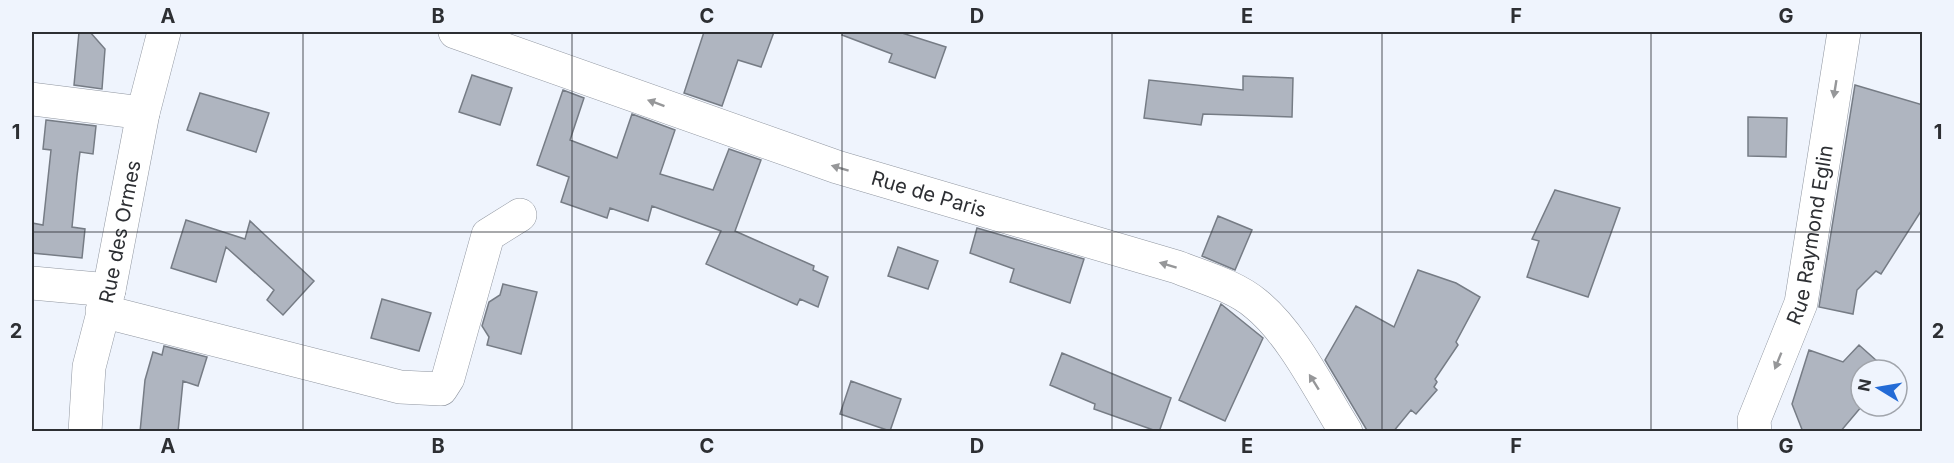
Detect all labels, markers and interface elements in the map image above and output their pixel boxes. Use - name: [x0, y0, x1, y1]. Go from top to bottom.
- text: A: [161, 4, 176, 28]
- text: B: [431, 4, 445, 28]
- text: C: [700, 4, 714, 28]
- text: D: [970, 4, 984, 28]
- text: E: [1241, 4, 1253, 28]
- text: F: [1510, 4, 1522, 28]
- text: G: [1778, 4, 1794, 28]
- one-way arrow: [1830, 80, 1839, 99]
- one-way arrow: [647, 98, 665, 108]
- text: 1: [12, 120, 20, 144]
- text: 1: [1934, 120, 1942, 144]
- street label: Rue Raymond Eglin: [1782, 143, 1838, 328]
- street label: Rue des Ormes: [94, 158, 146, 306]
- one-way arrow: [831, 162, 849, 172]
- street label: Rue de Paris: [869, 166, 989, 222]
- one-way arrow: [1159, 260, 1177, 269]
- text: 2: [10, 319, 22, 343]
- text: 2: [1932, 319, 1944, 343]
- one-way arrow: [1773, 352, 1782, 370]
- north arrow: [1849, 358, 1909, 418]
- one-way arrow: [1309, 374, 1320, 390]
- text: N: [1853, 377, 1875, 393]
- text: A: [161, 434, 176, 458]
- text: B: [431, 434, 445, 458]
- text: C: [700, 434, 714, 458]
- text: D: [970, 434, 984, 458]
- text: E: [1241, 434, 1253, 458]
- text: F: [1510, 434, 1522, 458]
- text: G: [1778, 434, 1794, 458]

